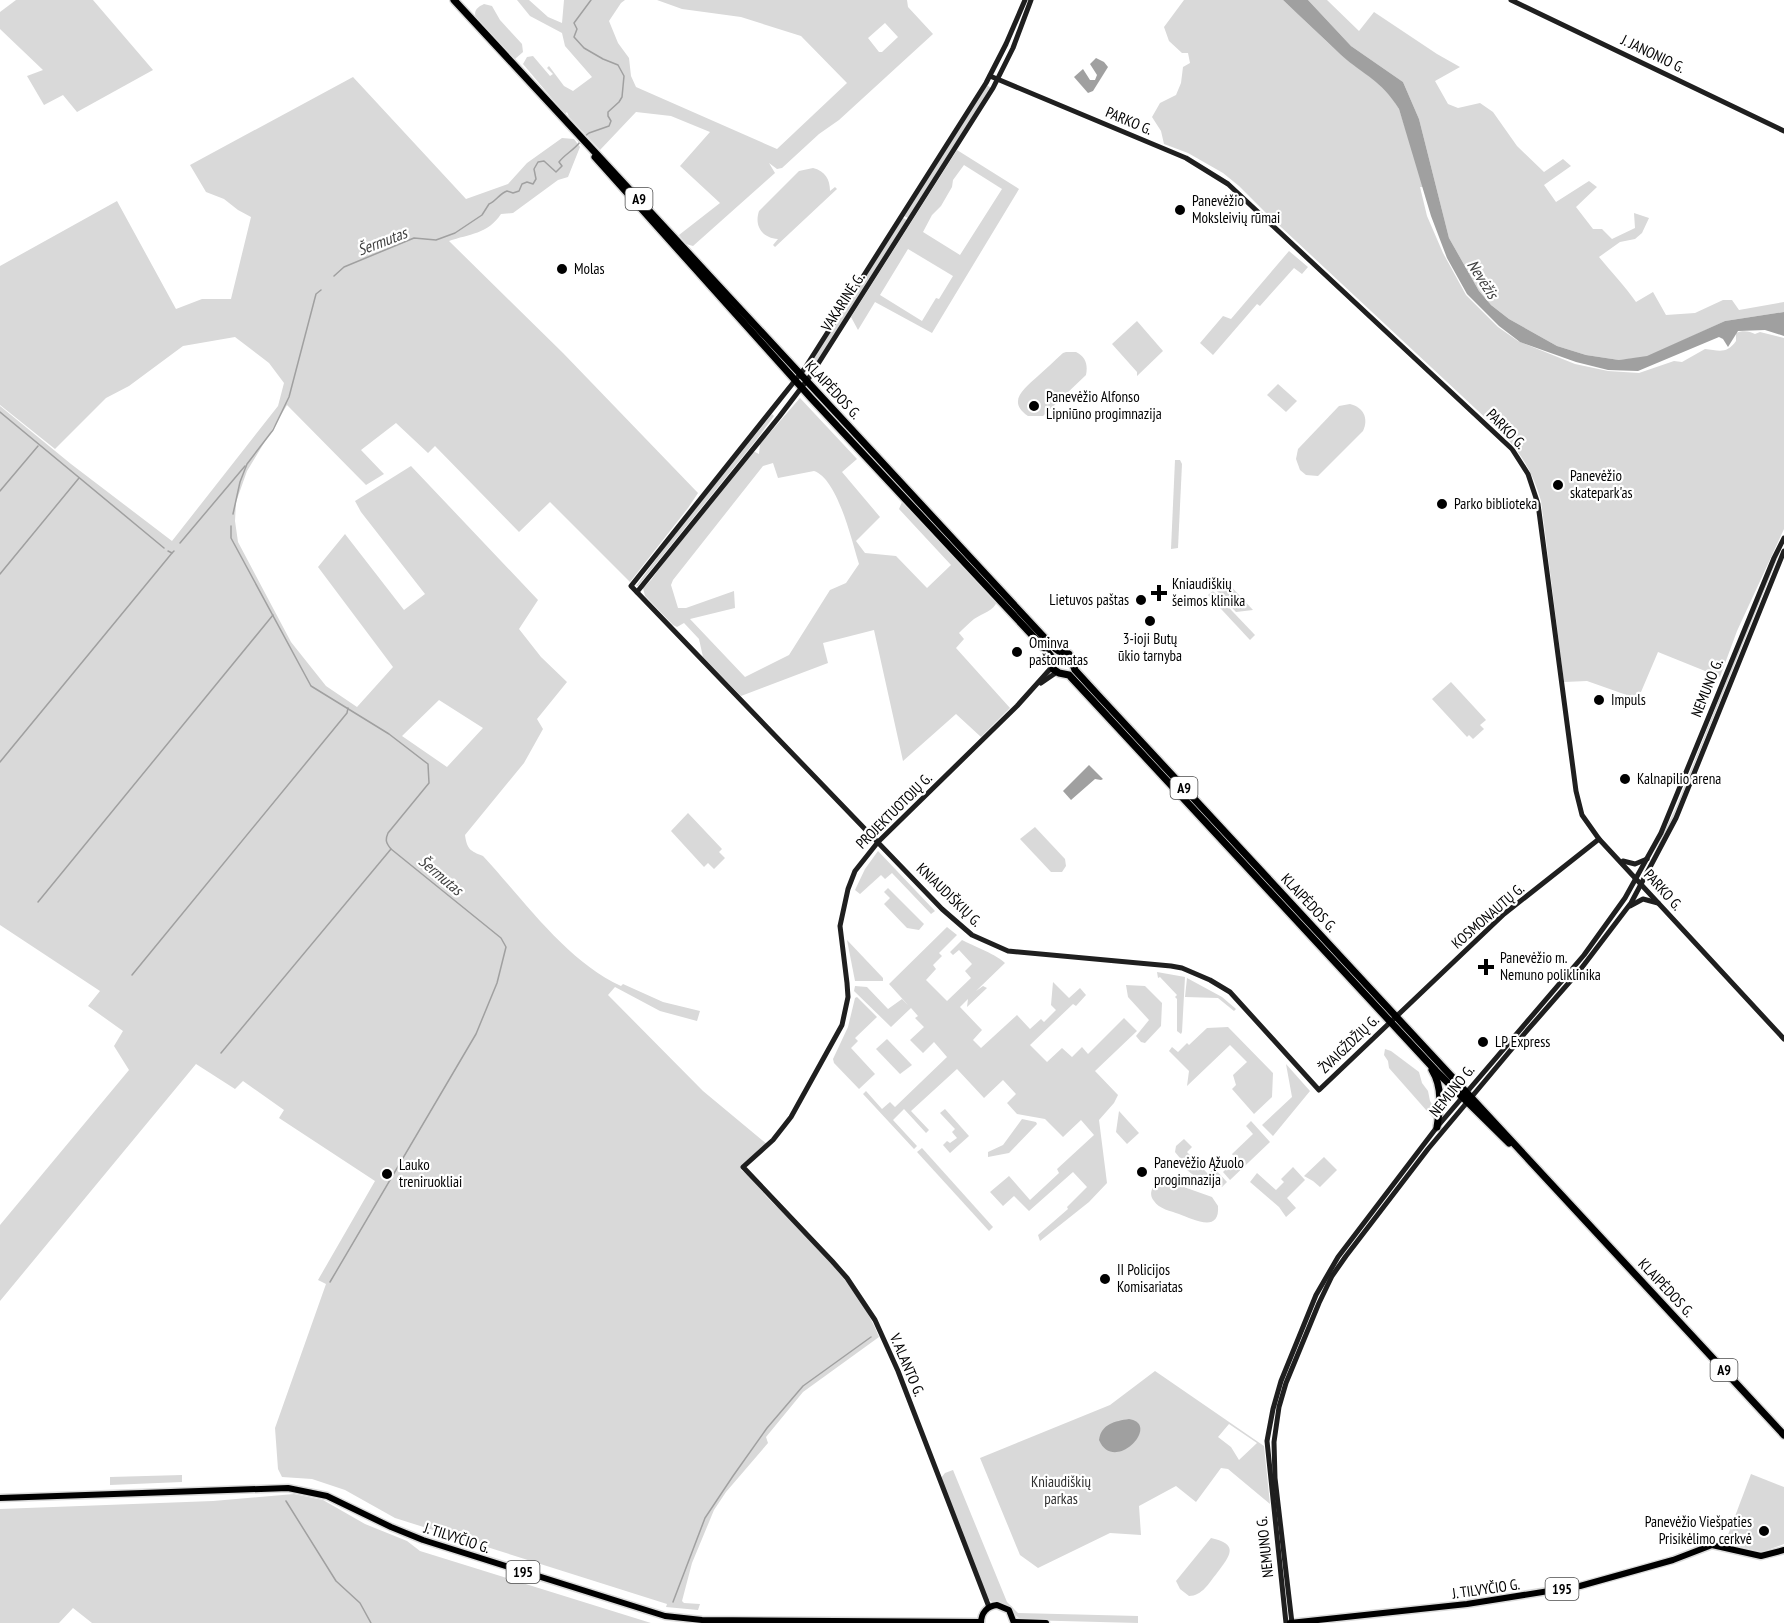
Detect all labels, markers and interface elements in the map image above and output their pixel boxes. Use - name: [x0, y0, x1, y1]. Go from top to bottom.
- street label: J. JANONIO G.: [1617, 30, 1688, 77]
- street label: PARKO G.: [1103, 102, 1156, 139]
- road number: A9: [626, 188, 652, 210]
- place label: Panevėžio Moksleivių rūmai: [1192, 191, 1280, 227]
- marker: Panevėžio Moksleivių rūmai: [1173, 203, 1187, 217]
- water label: Šermutas: [354, 222, 411, 260]
- water label: Nevėžis: [1463, 256, 1504, 304]
- place label: Molas: [574, 259, 605, 278]
- marker: Molas: [555, 262, 569, 276]
- street label: VAKARINĖ G.: [816, 269, 869, 335]
- street label: KLAIPĖDOS G.: [801, 356, 866, 423]
- place label: Panevėžio Alfonso Lipniūno progimnazija: [1046, 387, 1162, 423]
- marker: Panevėžio Alfonso Lipniūno progimnazija: [1027, 399, 1041, 413]
- street label: PARKO G.: [1483, 404, 1530, 453]
- place label: Panevėžio skatepark'as: [1570, 466, 1633, 502]
- marker: Panevėžio skatepark'as: [1551, 478, 1565, 492]
- place label: Parko biblioteka: [1454, 494, 1537, 513]
- marker: Parko biblioteka: [1435, 497, 1449, 511]
- place label: Kniaudiškių šeimos klinika: [1172, 574, 1245, 610]
- marker: Kniaudiškių šeimos klinika: [1150, 584, 1168, 602]
- place label: Lietuvos paštas: [1049, 590, 1129, 609]
- marker: Lietuvos paštas: [1134, 593, 1148, 607]
- marker: 3-ioji Butų ūkio tarnyba: [1143, 614, 1157, 628]
- place label: 3-ioji Butų ūkio tarnyba: [1118, 629, 1182, 665]
- place label: Ominva paštomatas: [1029, 633, 1088, 669]
- marker: Ominva paštomatas: [1010, 645, 1024, 659]
- street label: NEMUNO G.: [1686, 655, 1727, 720]
- place label: Impuls: [1611, 690, 1646, 709]
- marker: Impuls: [1592, 693, 1606, 707]
- street label: PROJEKTUOTOJŲ G.: [852, 768, 936, 853]
- place label: Kalnapilio arena: [1637, 769, 1721, 788]
- marker: Kalnapilio arena: [1618, 772, 1632, 786]
- road number: A9: [1170, 777, 1198, 799]
- water label: Šermutas: [415, 851, 468, 900]
- street label: KNIAUDIŠKIŲ G.: [913, 859, 986, 931]
- street label: PARKO G.: [1640, 865, 1687, 914]
- street label: KLAIPĖDOS G.: [1277, 869, 1342, 936]
- street label: KOSMONAUTŲ G.: [1447, 879, 1528, 952]
- place label: Panevėžio m. Nemuno poliklinika: [1500, 948, 1601, 984]
- marker: Panevėžio m. Nemuno poliklinika: [1477, 958, 1495, 976]
- street label: ŽVAIGŽDŽIŲ G.: [1315, 1010, 1383, 1077]
- place label: LP Express: [1495, 1032, 1550, 1051]
- marker: LP Express: [1476, 1035, 1490, 1049]
- street label: NEMUNO G.: [1425, 1061, 1479, 1121]
- place label: Panevėžio Ąžuolo progimnazija: [1154, 1153, 1244, 1189]
- place label: Lauko treniruokliai: [399, 1155, 462, 1191]
- marker: Panevėžio Ąžuolo progimnazija: [1135, 1165, 1149, 1179]
- marker: Lauko treniruokliai: [380, 1167, 394, 1181]
- street label: KLAIPĖDOS G.: [1634, 1254, 1699, 1321]
- place label: II Policijos Komisariatas: [1117, 1260, 1183, 1296]
- marker: II Policijos Komisariatas: [1098, 1272, 1112, 1286]
- street label: V. ALANTO G.: [885, 1330, 929, 1399]
- road number: A9: [1710, 1359, 1738, 1381]
- park label: Kniaudiškių parkas: [1031, 1472, 1091, 1508]
- place label: Panevėžio Viešpaties Prisikėlimo cerkvė: [1645, 1512, 1752, 1548]
- street label: NEMUNO G.: [1252, 1515, 1277, 1579]
- street label: J. TILVYČIO G.: [421, 1518, 493, 1557]
- marker: Panevėžio Viešpaties Prisikėlimo cerkvė: [1757, 1524, 1771, 1538]
- road number: 195: [506, 1561, 540, 1583]
- street label: J. TILVYČIO G.: [1450, 1574, 1521, 1603]
- road number: 195: [1546, 1578, 1578, 1600]

